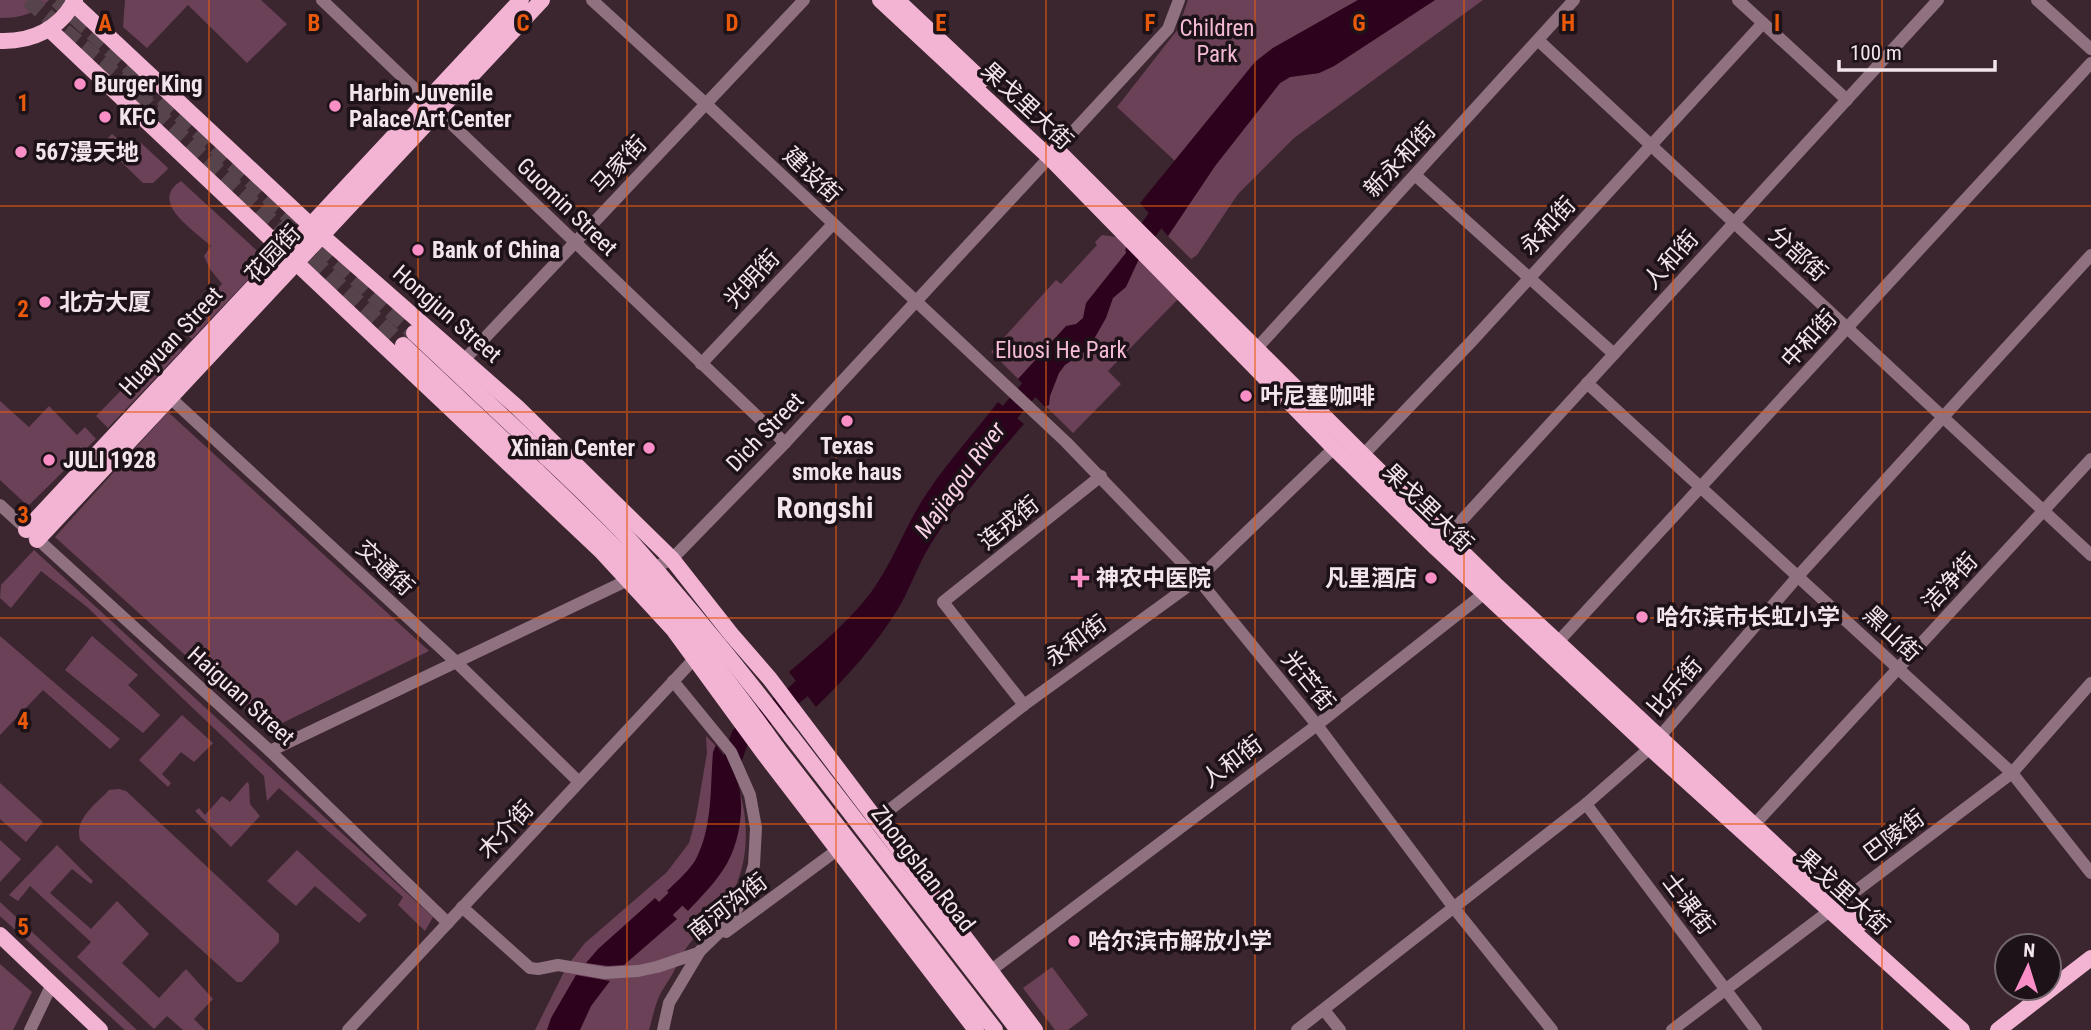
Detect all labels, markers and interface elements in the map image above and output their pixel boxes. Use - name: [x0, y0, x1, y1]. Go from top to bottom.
- text: A: [98, 10, 112, 37]
- text: B: [308, 10, 320, 37]
- text: C: [516, 10, 530, 37]
- text: D: [726, 10, 739, 37]
- text: E: [935, 10, 947, 37]
- text: F: [1145, 10, 1156, 37]
- text: G: [1352, 10, 1366, 37]
- text: H: [1561, 10, 1575, 37]
- text: I: [1774, 10, 1780, 37]
- park label: Children Park: [1180, 15, 1254, 68]
- scale bar: [1839, 28, 1995, 72]
- text: 100 m: [1850, 41, 1902, 65]
- street label: 果戈里大街: [976, 57, 1078, 155]
- place label: Burger King: [94, 71, 203, 98]
- marker: Burger King: [72, 76, 88, 92]
- place label: Harbin Juvenile Palace Art Center: [349, 80, 512, 133]
- text: 1: [17, 90, 29, 117]
- marker: Harbin Juvenile Palace Art Center: [327, 98, 343, 114]
- place label: KFC: [119, 104, 156, 131]
- marker: KFC: [97, 109, 113, 125]
- street label: 新永和街: [1359, 117, 1441, 203]
- street label: 马家街: [586, 131, 652, 199]
- place label: 567漫天地: [35, 139, 139, 166]
- street label: 建设街: [778, 142, 846, 208]
- marker: 567漫天地: [13, 144, 29, 160]
- street label: Guomin Street: [511, 152, 623, 262]
- street label: 永和街: [1515, 192, 1581, 260]
- street label: 花园街: [240, 220, 306, 288]
- street label: 分部街: [1763, 221, 1833, 287]
- street label: 人和街: [1638, 225, 1704, 295]
- place label: Bank of China: [432, 237, 560, 264]
- marker: Bank of China: [410, 242, 426, 258]
- street label: 光明街: [719, 245, 785, 313]
- street label: Hongjun Street: [387, 260, 507, 368]
- street label: Huayuan Street: [114, 281, 228, 401]
- place label: 北方大厦: [59, 289, 151, 316]
- marker: 北方大厦: [37, 294, 53, 310]
- text: 2: [17, 296, 29, 323]
- street label: 中和街: [1776, 305, 1842, 373]
- park label: Eluosi He Park: [995, 337, 1128, 364]
- place label: 叶尼塞咖啡: [1260, 383, 1375, 410]
- street label: Dich Street: [721, 387, 809, 477]
- marker: 叶尼塞咖啡: [1238, 388, 1254, 404]
- marker: Texas smoke haus: [839, 413, 855, 429]
- water label: Majiagou River: [909, 416, 1012, 543]
- place label: Texas smoke haus: [792, 433, 902, 486]
- place label: Xinian Center: [511, 435, 635, 462]
- marker: Xinian Center: [641, 440, 657, 456]
- place label: JULI 1928: [63, 447, 156, 474]
- marker: JULI 1928: [41, 452, 57, 468]
- street label: 果戈里大街: [1377, 458, 1479, 558]
- district label: Rongshi: [776, 490, 874, 525]
- street label: 连戎街: [974, 491, 1044, 555]
- text: 3: [17, 502, 29, 529]
- street label: 交通街: [351, 535, 419, 601]
- street label: 洁净街: [1917, 548, 1983, 616]
- place label: 神农中医院: [1096, 565, 1211, 592]
- place label: 凡里酒店: [1325, 565, 1417, 592]
- marker: 神农中医院: [1070, 568, 1090, 588]
- marker: 凡里酒店: [1423, 570, 1439, 586]
- street label: 黑山街: [1858, 601, 1926, 667]
- place label: 哈尔滨市长虹小学: [1656, 604, 1840, 631]
- marker: 哈尔滨市长虹小学: [1634, 609, 1650, 625]
- street label: 永和街: [1040, 610, 1112, 672]
- street label: Haiguan Street: [182, 641, 300, 751]
- street label: 光芒街: [1276, 646, 1340, 716]
- street label: 比乐街: [1642, 652, 1708, 722]
- text: 4: [17, 708, 29, 735]
- street label: 人和街: [1196, 730, 1268, 794]
- street label: 木介街: [473, 796, 539, 864]
- street label: Zhongshan Road: [865, 801, 981, 937]
- street label: 巴陵街: [1858, 804, 1930, 868]
- street label: 果戈里大街: [1791, 843, 1895, 941]
- street label: 南河沟街: [683, 868, 773, 946]
- street label: 士课街: [1656, 868, 1720, 940]
- text: 5: [17, 914, 29, 941]
- place label: 哈尔滨市解放小学: [1088, 928, 1272, 955]
- north arrow: [1993, 932, 2063, 1002]
- marker: 哈尔滨市解放小学: [1066, 933, 1082, 949]
- text: N: [2023, 939, 2036, 962]

